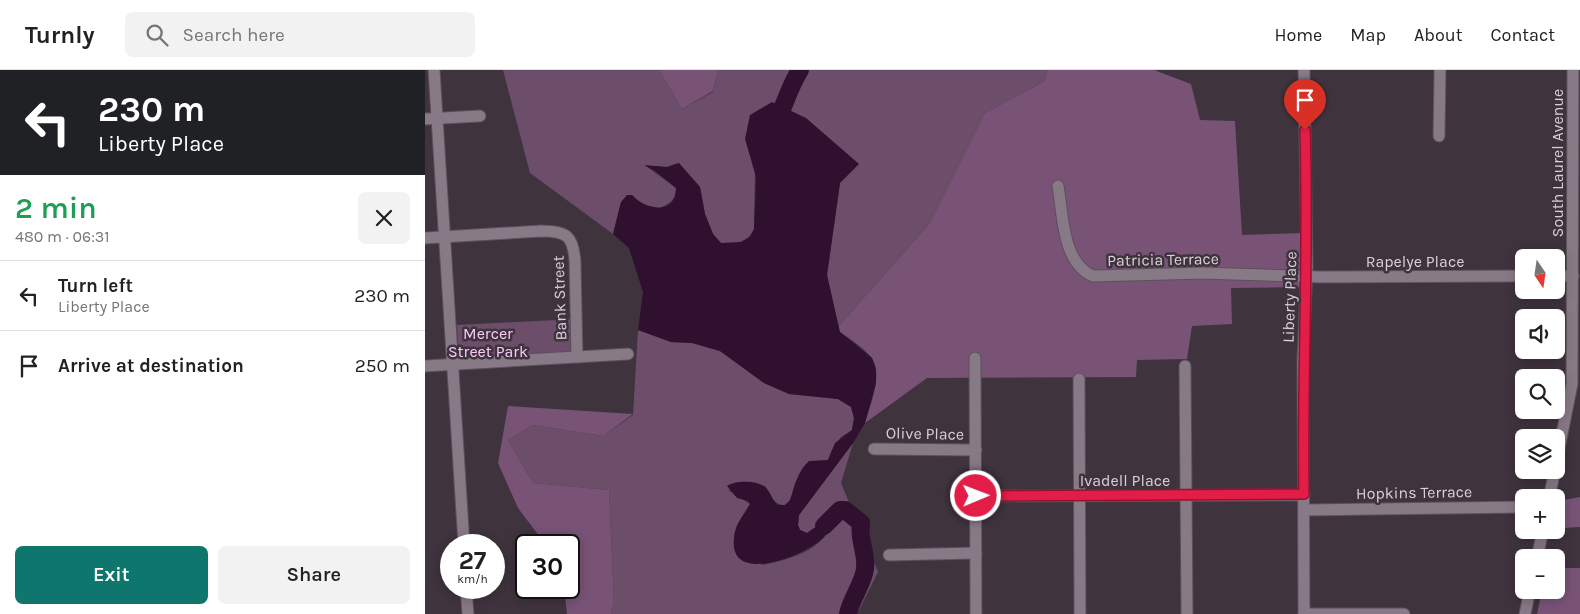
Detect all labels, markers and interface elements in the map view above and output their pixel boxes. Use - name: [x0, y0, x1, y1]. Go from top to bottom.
- search box: [125, 12, 475, 57]
- text: Turnly: [25, 21, 95, 49]
- icon: search: [143, 21, 171, 49]
- text: Search here: [183, 24, 285, 46]
- text: Home: [1274, 24, 1322, 46]
- text: Map: [1350, 24, 1386, 46]
- text: About: [1414, 24, 1463, 46]
- text: Contact: [1491, 24, 1555, 46]
- pin: [1284, 79, 1326, 130]
- icon: arrive: [1291, 86, 1319, 114]
- text: 230 m: [98, 89, 205, 130]
- street label: South Laurel Avenue: [1548, 89, 1567, 237]
- icon: left: [15, 90, 80, 155]
- text: Liberty Place: [98, 131, 224, 157]
- text: 2 min: [15, 190, 97, 226]
- button: close: [358, 192, 410, 244]
- text: 480 m · 06:31: [15, 227, 110, 246]
- street label: Patricia Terrace: [1107, 249, 1219, 270]
- north arrow: [1515, 249, 1565, 299]
- map controls: [1515, 249, 1565, 599]
- street label: Liberty Place: [1278, 251, 1301, 343]
- street label: Rapelye Place: [1366, 252, 1464, 271]
- street label: Bank Street: [549, 255, 570, 341]
- text: Turn left: [58, 275, 133, 297]
- icon: left: [15, 282, 43, 310]
- text: 230 m: [354, 285, 410, 307]
- text: Liberty Place: [58, 297, 150, 316]
- button: sound: [1515, 309, 1565, 359]
- park label: Mercer Street Park: [448, 324, 528, 361]
- icon: arrive: [15, 352, 43, 380]
- text: Arrive at destination: [58, 355, 244, 377]
- text: 250 m: [355, 355, 410, 377]
- button: search: [1515, 369, 1565, 419]
- street label: Olive Place: [886, 423, 964, 444]
- button: layers: [1515, 429, 1565, 479]
- position arrow: [949, 469, 1001, 521]
- street label: Ivadell Place: [1080, 471, 1170, 490]
- street label: Hopkins Terrace: [1356, 482, 1472, 503]
- button: +: [1515, 489, 1565, 539]
- speed limit sign: 30: [515, 534, 580, 599]
- button: Exit: [15, 546, 208, 604]
- button: Share: [218, 546, 410, 604]
- text: 27: [459, 546, 486, 575]
- button: −: [1515, 549, 1565, 599]
- text: km/h: [457, 572, 488, 586]

